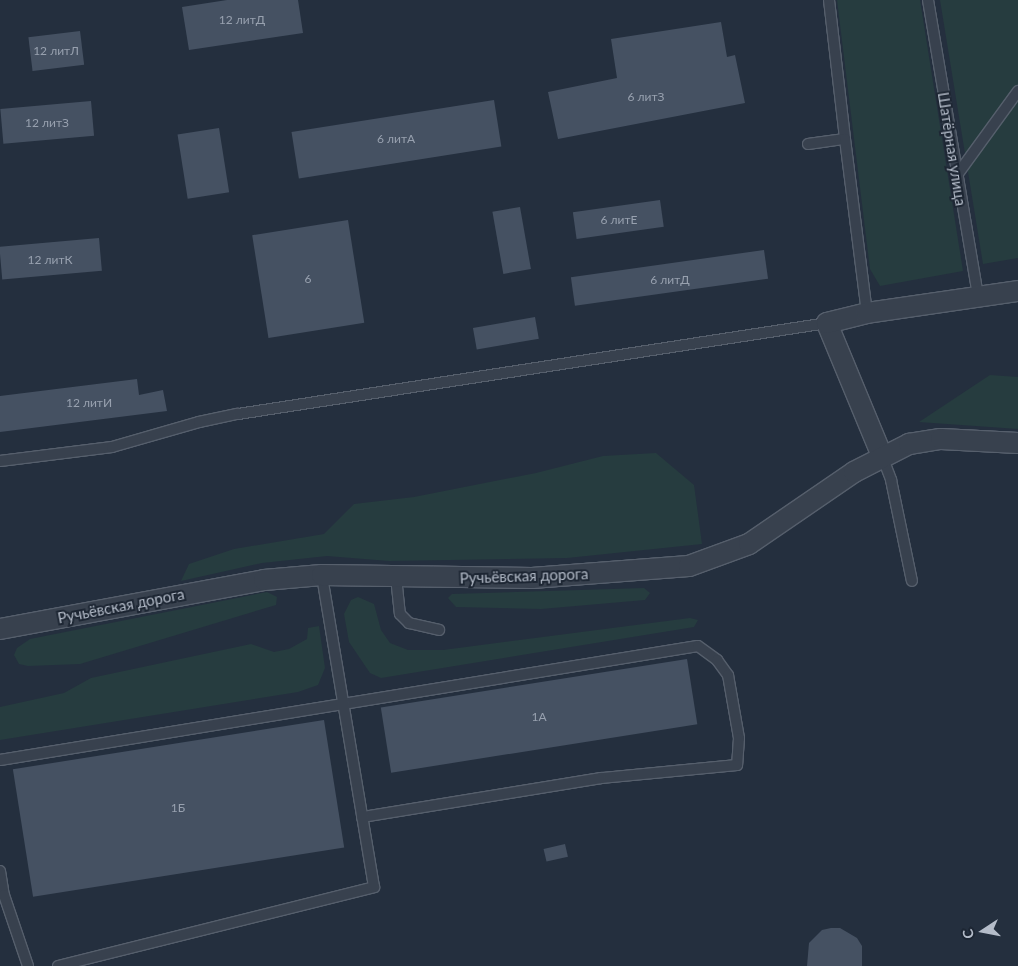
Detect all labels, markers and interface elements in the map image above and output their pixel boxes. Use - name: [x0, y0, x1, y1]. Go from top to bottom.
- house number: 12 литД: [219, 13, 265, 27]
- house number: 12 литЛ: [33, 44, 79, 58]
- house number: 6 литЗ: [628, 90, 664, 104]
- street label: Шатёрная улица: [934, 91, 970, 207]
- house number: 12 литЗ: [25, 116, 69, 130]
- house number: 6 литА: [377, 132, 415, 146]
- house number: 6 литЕ: [601, 213, 637, 227]
- house number: 12 литК: [27, 253, 73, 267]
- house number: 6: [305, 272, 311, 286]
- house number: 6 литД: [650, 273, 690, 287]
- house number: 12 литИ: [66, 396, 112, 410]
- street label: Ручьёвская дорога: [459, 565, 589, 587]
- street label: Ручьёвская дорога: [56, 585, 186, 627]
- house number: 1А: [531, 710, 547, 724]
- house number: 1Б: [171, 801, 185, 815]
- north arrow: [958, 906, 1008, 956]
- text: С: [959, 928, 977, 940]

